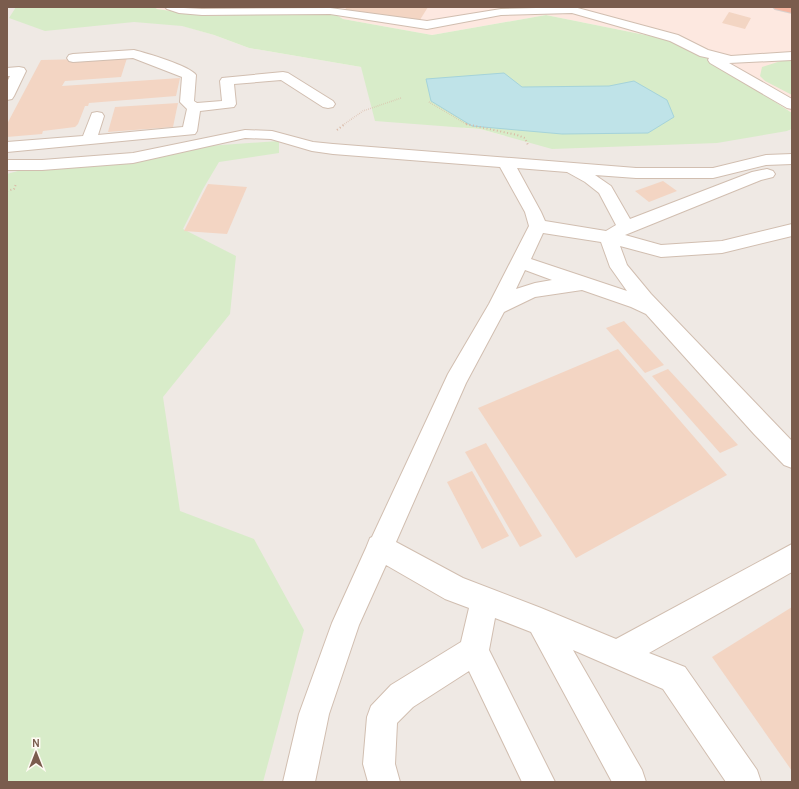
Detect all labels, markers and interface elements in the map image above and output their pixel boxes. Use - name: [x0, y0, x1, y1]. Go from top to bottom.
- north arrow: [16, 733, 56, 773]
- text: N: [32, 737, 40, 750]

